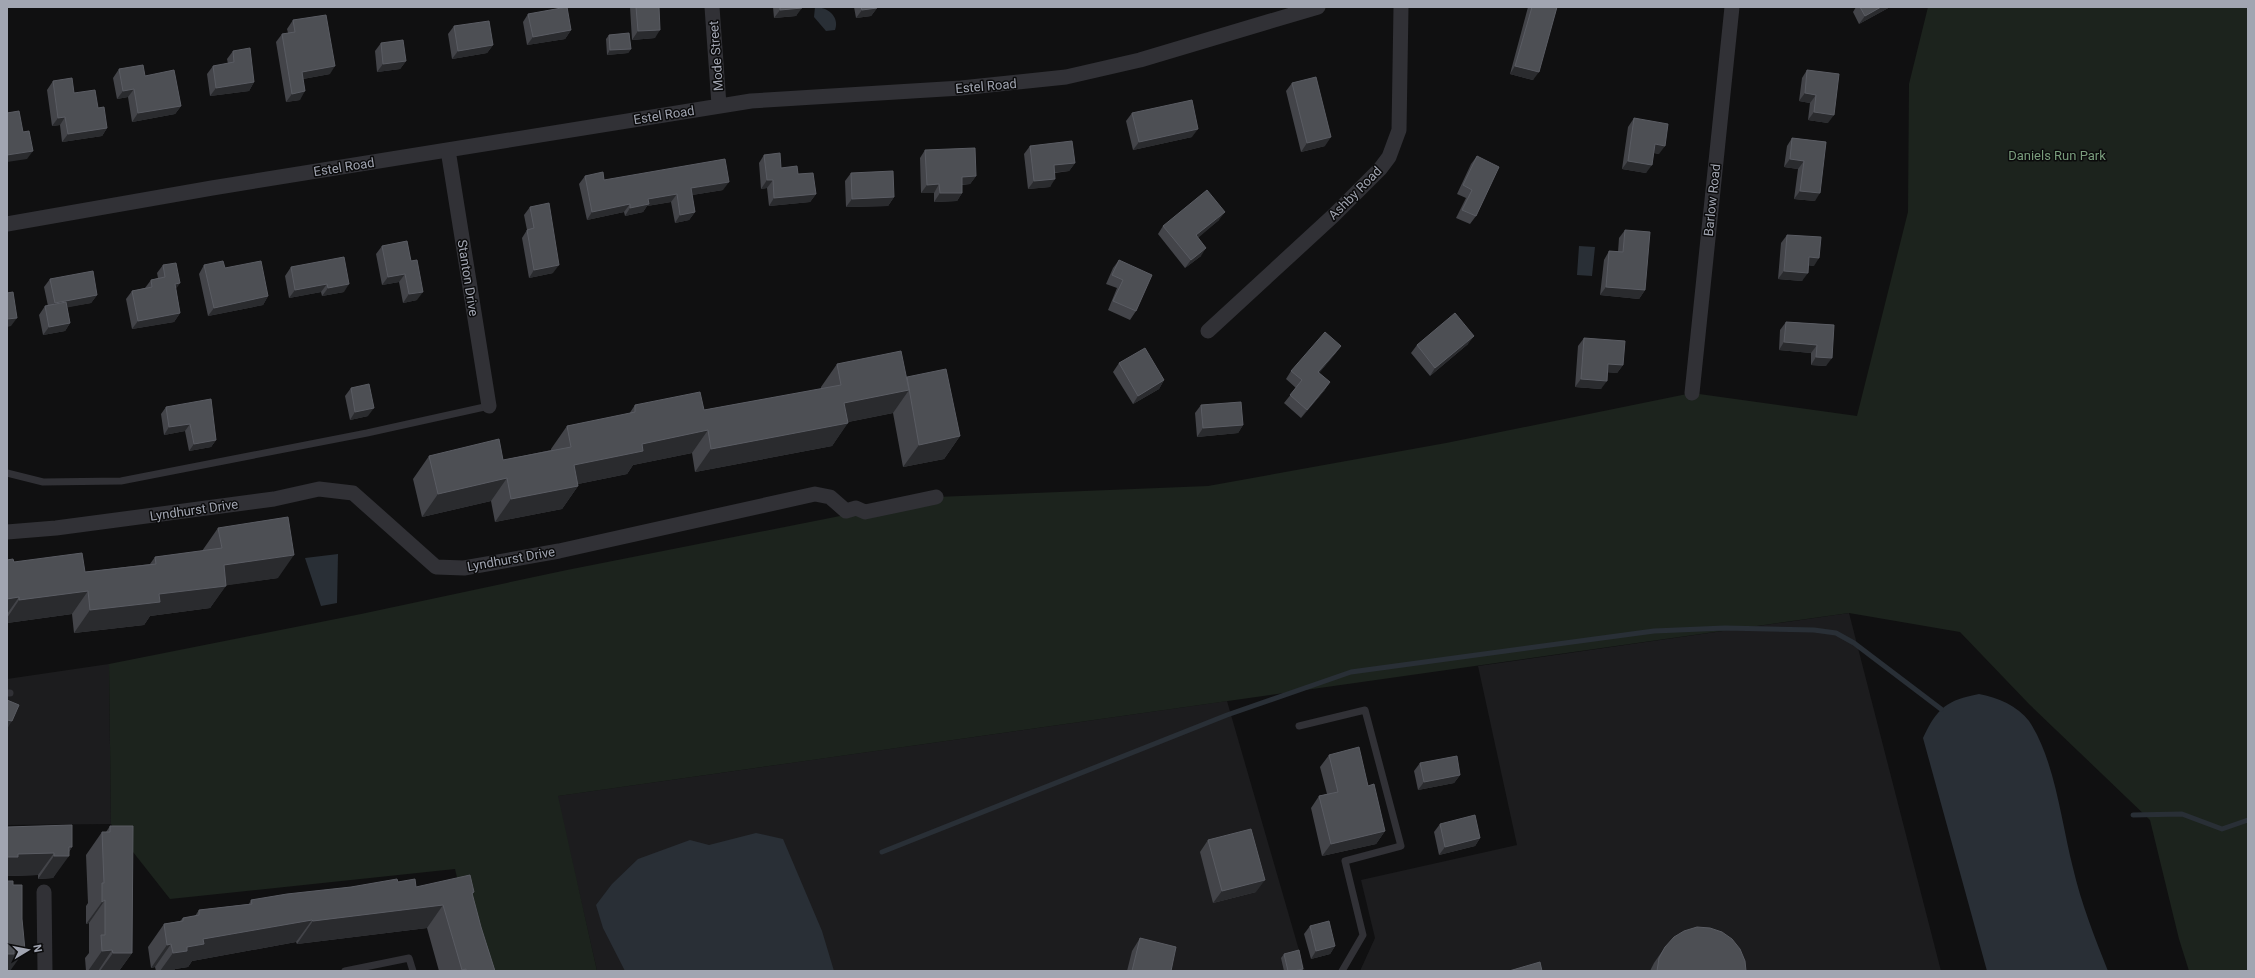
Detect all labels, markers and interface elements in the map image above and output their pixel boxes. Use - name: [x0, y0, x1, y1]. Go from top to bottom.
- street label: Mode Street: [706, 20, 726, 92]
- street label: Estel Road: [955, 76, 1017, 96]
- street label: Estel Road: [632, 103, 696, 127]
- park label: Daniels Run Park: [2008, 148, 2106, 163]
- street label: Estel Road: [312, 155, 376, 179]
- street label: Ashby Road: [1325, 163, 1385, 223]
- street label: Barlow Road: [1701, 163, 1723, 237]
- street label: Stanton Drive: [455, 239, 481, 317]
- street label: Lyndhurst Drive: [149, 496, 239, 524]
- street label: Lyndhurst Drive: [466, 544, 556, 574]
- north arrow: [8, 930, 48, 970]
- text: N: [30, 943, 44, 954]

